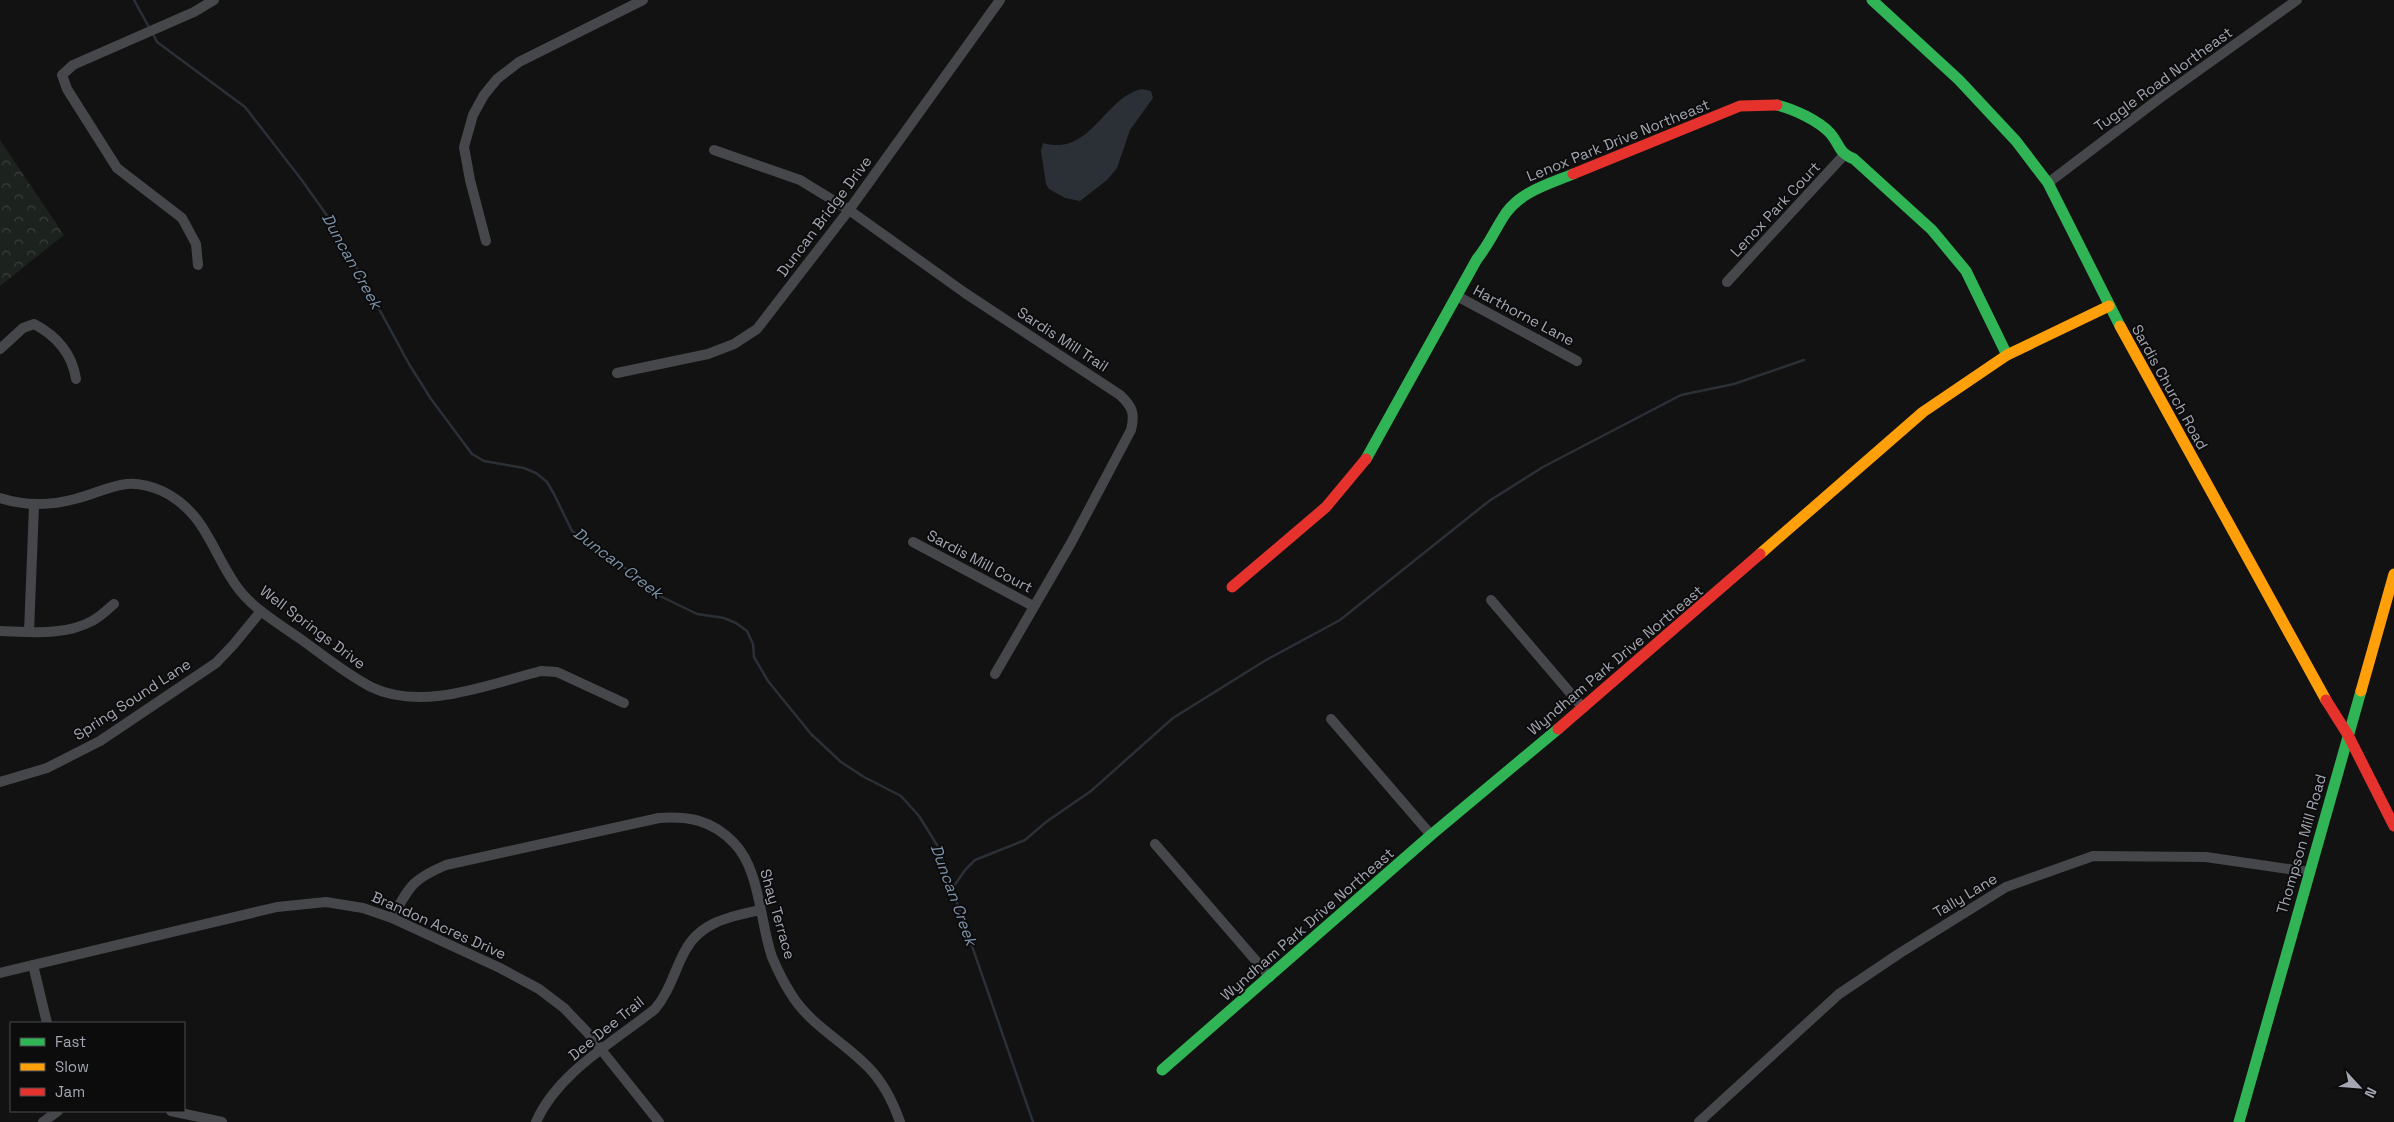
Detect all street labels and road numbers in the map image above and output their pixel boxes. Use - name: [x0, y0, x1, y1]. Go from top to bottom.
- street label: Tuggle Road Northeast: [2090, 22, 2236, 136]
- street label: Lenox Park Drive Northeast: [1524, 95, 1712, 185]
- street label: Duncan Bridge Drive: [772, 152, 876, 280]
- street label: Lenox Park Court: [1726, 157, 1824, 261]
- street label: Harthorne Lane: [1470, 280, 1578, 350]
- street label: Sardis Mill Trail: [1014, 302, 1112, 376]
- street label: Sardis Church Road: [2128, 321, 2212, 453]
- street label: Sardis Mill Court: [924, 525, 1036, 597]
- street label: Well Springs Drive: [256, 581, 370, 673]
- street label: Wyndham Park Drive Northeast: [1523, 581, 1707, 739]
- street label: Spring Sound Lane: [70, 654, 194, 744]
- street label: Thompson Mill Road: [2272, 772, 2330, 916]
- street label: Wyndham Park Drive Northeast: [1216, 843, 1398, 1005]
- street label: Shay Terrace: [756, 867, 800, 961]
- street label: Tally Lane: [1929, 868, 2001, 922]
- street label: Brandon Acres Drive: [369, 887, 509, 963]
- street label: Dee Dee Trail: [564, 992, 648, 1064]

